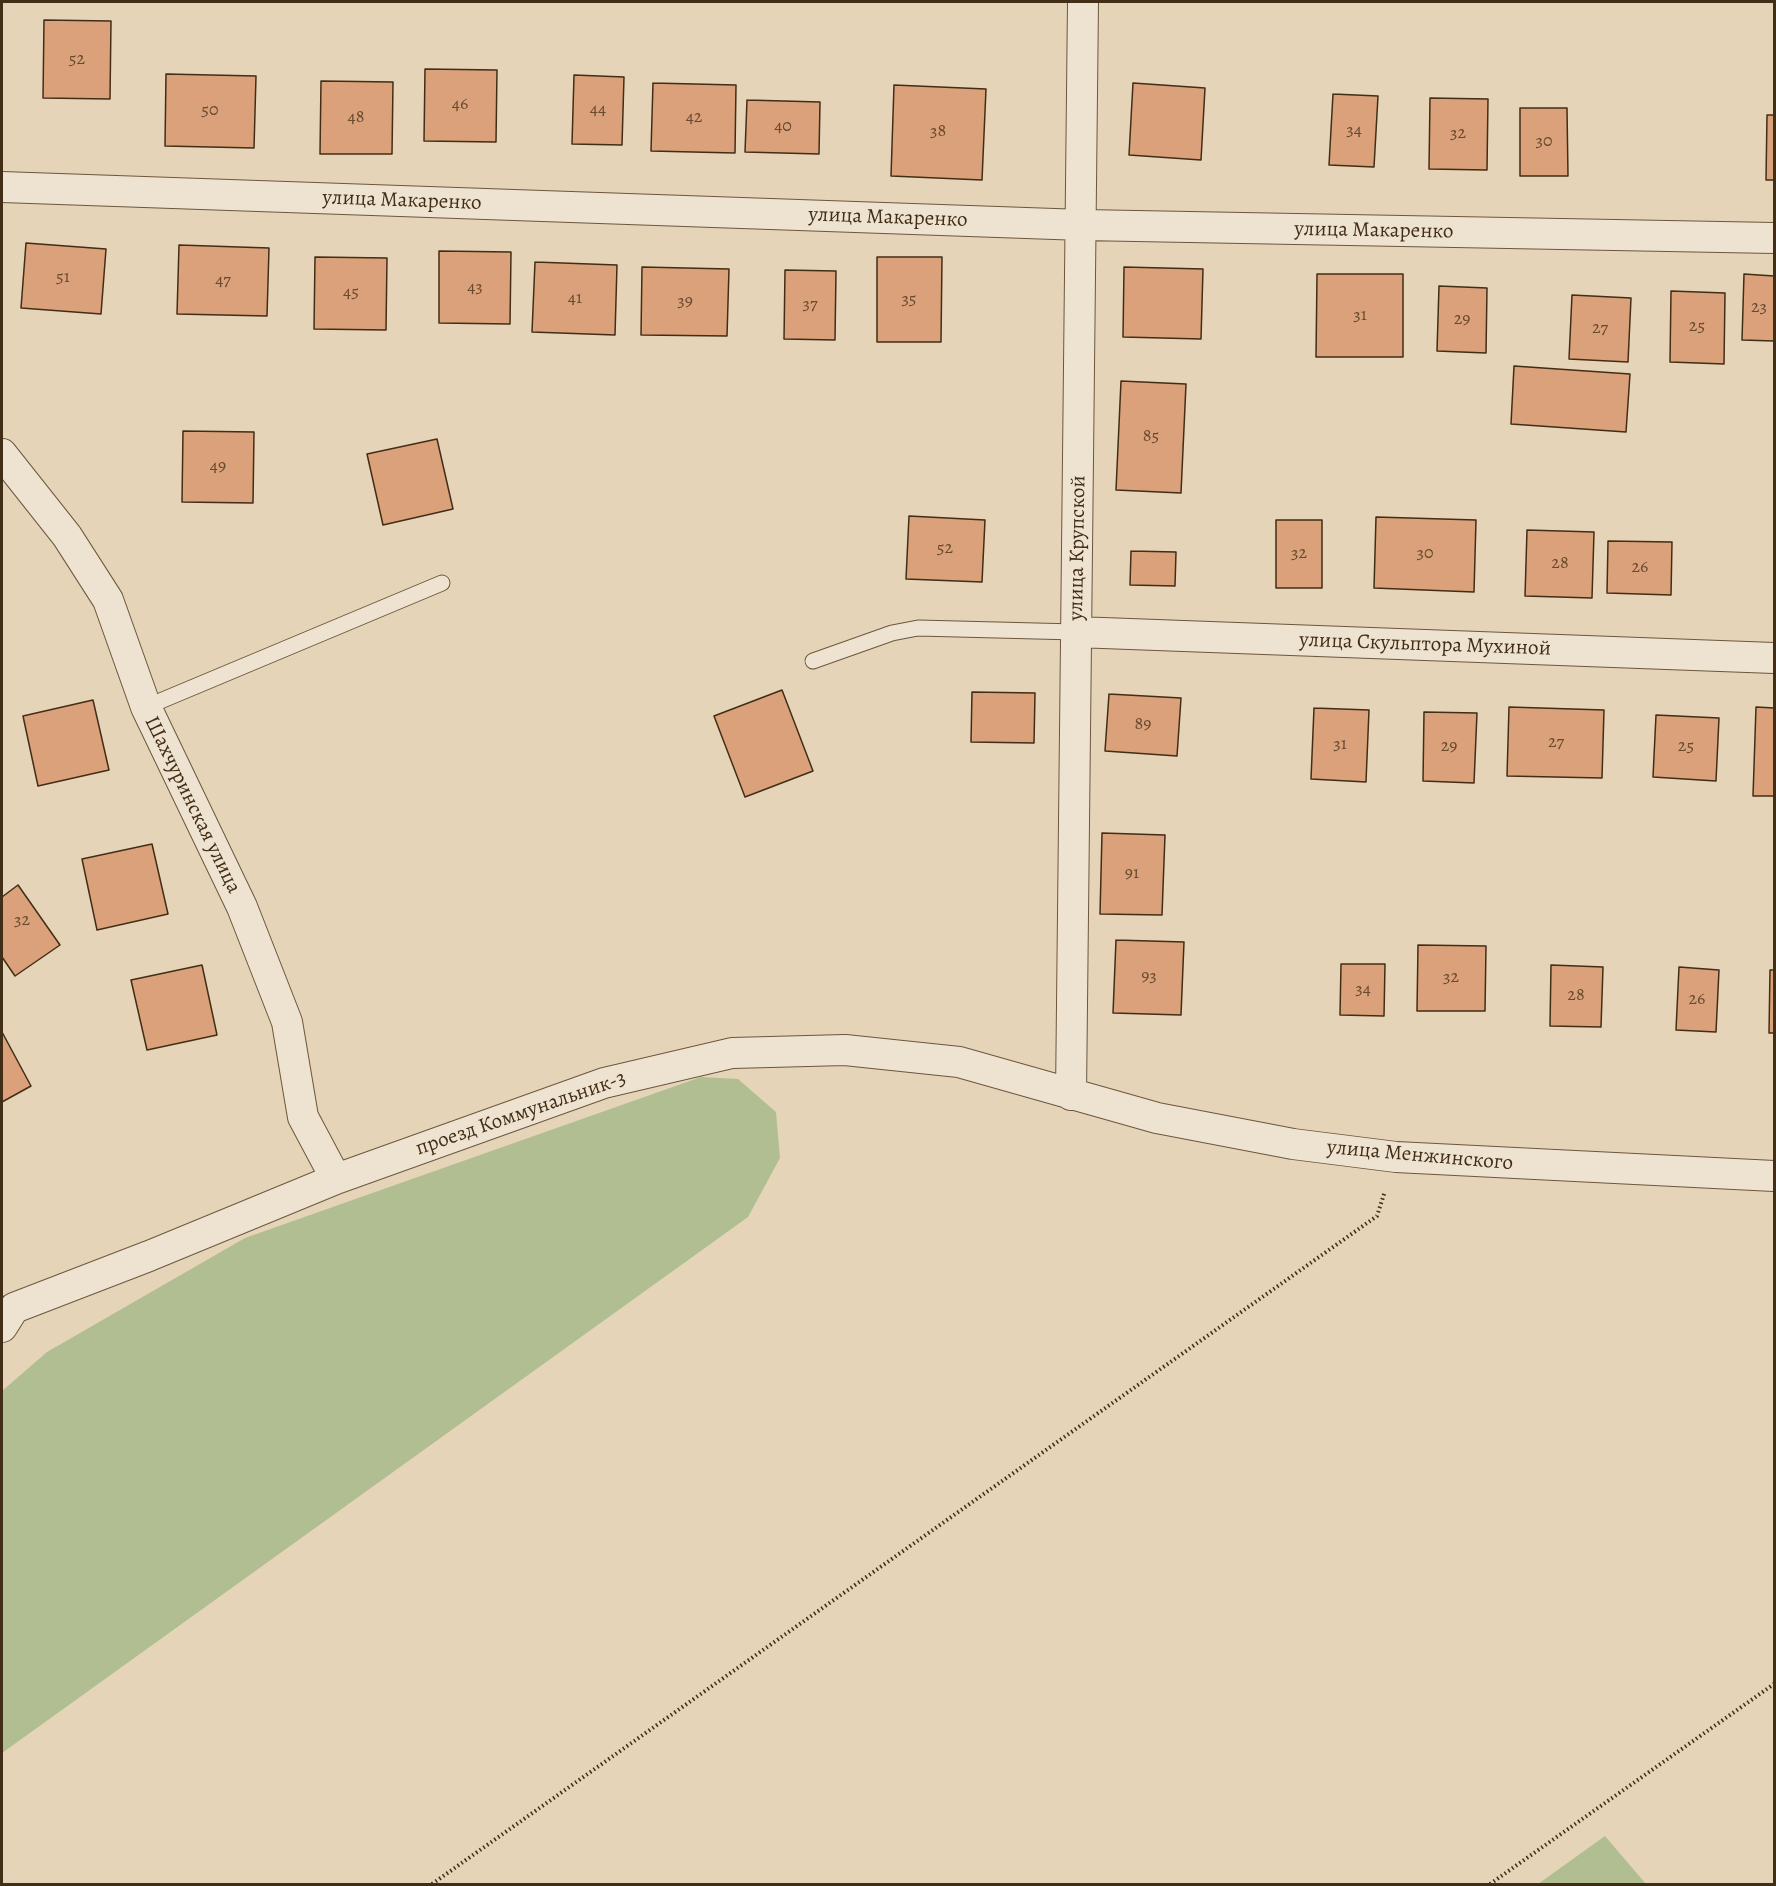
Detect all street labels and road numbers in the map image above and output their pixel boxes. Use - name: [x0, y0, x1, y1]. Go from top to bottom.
- street label: улица Макаренко: [322, 186, 482, 216]
- street label: улица Макаренко: [808, 203, 968, 233]
- street label: улица Макаренко: [1294, 217, 1454, 245]
- street label: улица Крупской: [1064, 475, 1092, 621]
- street label: улица Скульптора Мухиной: [1299, 628, 1551, 662]
- street label: Шахчуринская улица: [138, 712, 246, 898]
- street label: проезд Коммунальник-3: [413, 1066, 629, 1162]
- street label: улица Менжинского: [1326, 1135, 1514, 1177]

